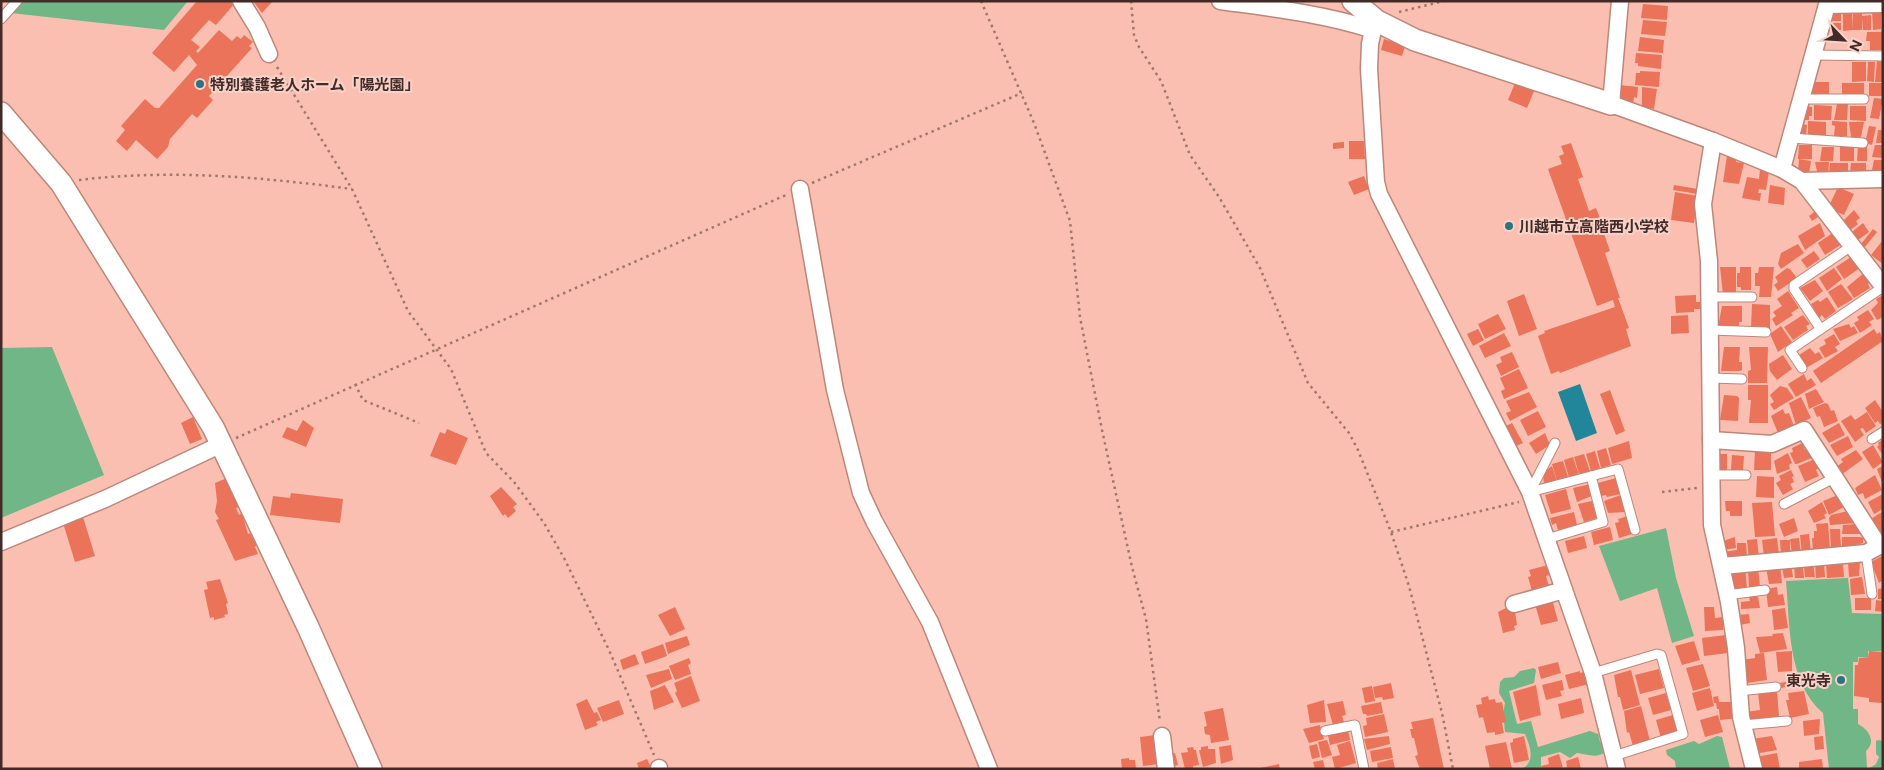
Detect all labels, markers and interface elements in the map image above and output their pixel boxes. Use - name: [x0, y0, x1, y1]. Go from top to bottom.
- north arrow: [1819, 15, 1869, 65]
- text: N: [1846, 37, 1865, 54]
- place label: 特別養護老人ホーム「陽光園」: [210, 76, 420, 93]
- marker: 特別養護老人ホーム「陽光園」: [194, 78, 206, 90]
- place label: 川越市立高階西小学校: [1519, 218, 1669, 235]
- marker: 川越市立高階西小学校: [1503, 220, 1515, 232]
- place label: 東光寺: [1786, 672, 1831, 689]
- marker: 東光寺: [1835, 674, 1847, 686]

